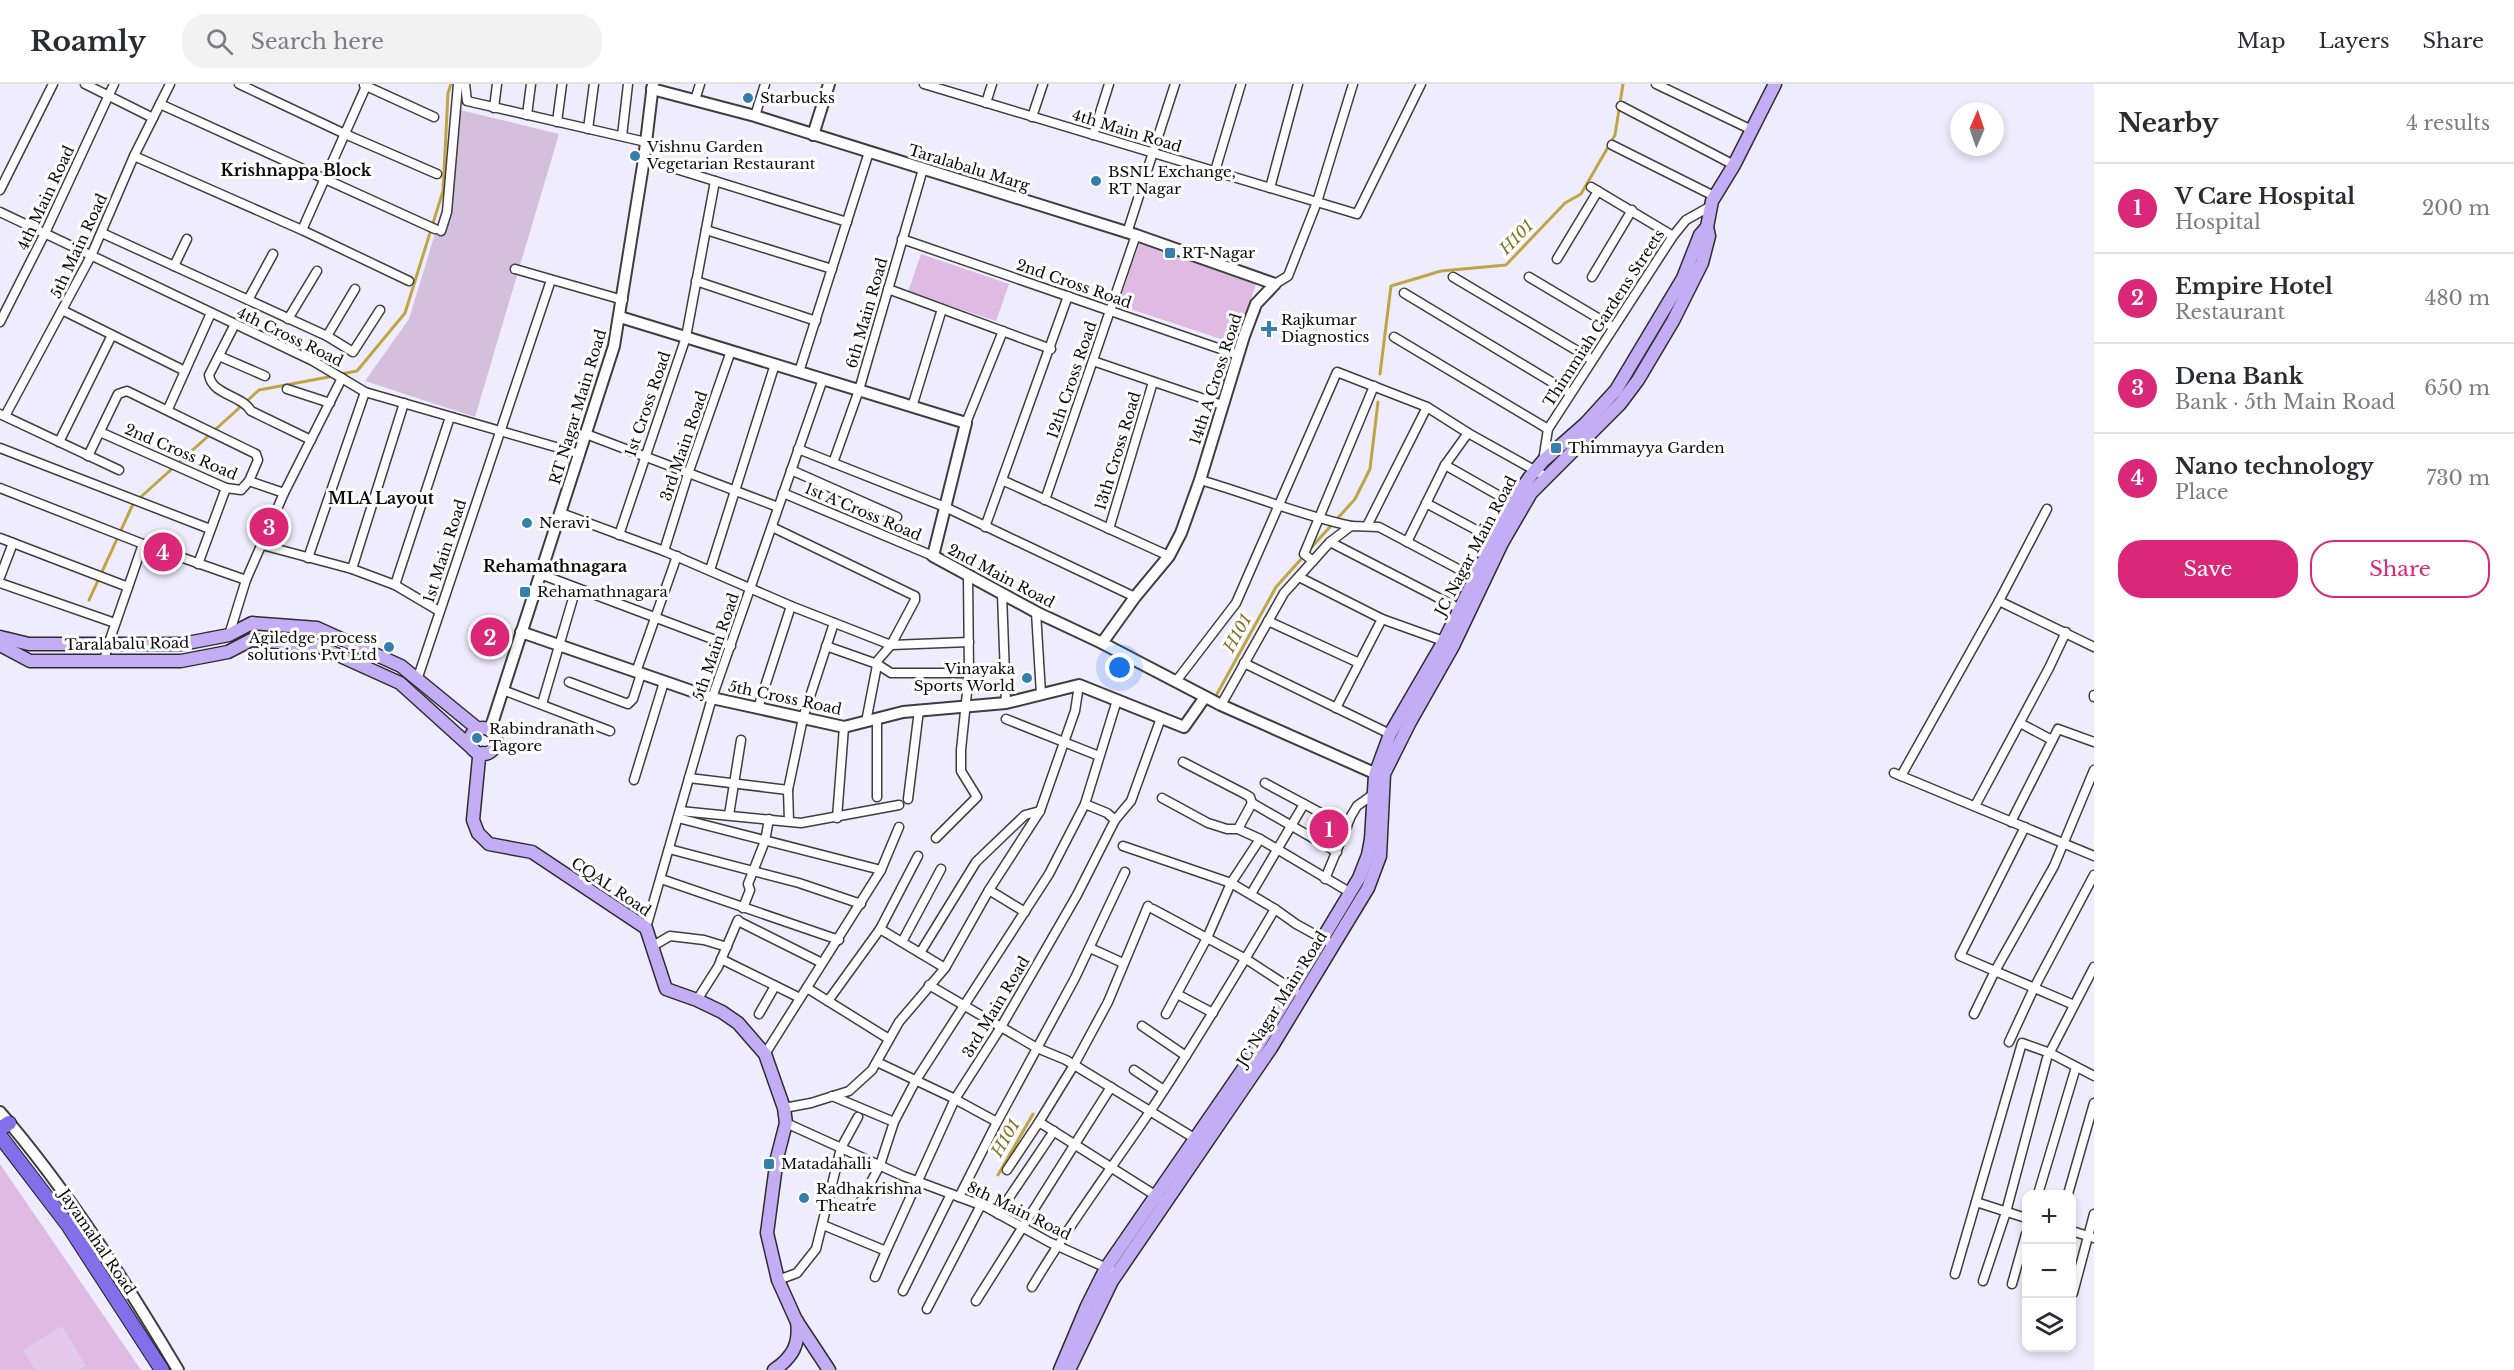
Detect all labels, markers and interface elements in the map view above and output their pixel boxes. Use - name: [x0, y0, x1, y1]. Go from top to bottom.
- search box: [182, 14, 602, 68]
- text: Roamly: [30, 24, 146, 59]
- icon: search: [203, 25, 236, 58]
- text: Search here: [251, 28, 384, 55]
- text: Map: [2237, 28, 2286, 54]
- text: Layers: [2319, 28, 2390, 54]
- text: Share: [2423, 28, 2484, 54]
- place label: Starbucks: [760, 88, 835, 107]
- marker: Starbucks: [741, 91, 755, 105]
- north arrow: [1950, 102, 2004, 156]
- street label: 4th Main Road: [1070, 105, 1184, 156]
- text: Nearby: [2118, 107, 2219, 139]
- text: 4 results: [2406, 111, 2490, 135]
- place label: Vishnu Garden Vegetarian Restaurant: [646, 137, 816, 173]
- street label: Taralabalu Marg: [906, 140, 1033, 195]
- street label: 4th Main Road: [13, 142, 78, 253]
- marker: Vishnu Garden Vegetarian Restaurant: [628, 149, 642, 163]
- district label: Krishnappa Block: [221, 160, 372, 180]
- place label: BSNL Exchange, RT Nagar: [1108, 162, 1236, 198]
- marker: BSNL Exchange, RT Nagar: [1089, 174, 1103, 188]
- text: V Care Hospital: [2175, 183, 2355, 210]
- street label: 5th Main Road: [46, 190, 111, 301]
- text: 1: [2133, 196, 2142, 220]
- text: 200 m: [2422, 196, 2490, 220]
- text: Hospital: [2175, 210, 2261, 234]
- water label: H101: [1494, 216, 1537, 259]
- street label: Thimmiah Gardens Streets: [1539, 225, 1668, 410]
- place label: RT Nagar: [1182, 243, 1256, 262]
- marker: RT Nagar: [1163, 246, 1177, 260]
- street label: 6th Main Road: [842, 255, 891, 370]
- street label: 2nd Cross Road: [1014, 255, 1134, 312]
- text: Empire Hotel: [2175, 273, 2333, 300]
- text: 2: [2131, 286, 2144, 310]
- text: 480 m: [2425, 286, 2490, 310]
- text: Restaurant: [2175, 300, 2285, 324]
- street label: 4th Cross Road: [234, 303, 346, 370]
- place label: Rajkumar Diagnostics: [1281, 310, 1369, 346]
- street label: 14th A Cross Road: [1185, 311, 1246, 447]
- street label: 12th Cross Road: [1043, 319, 1101, 441]
- marker: Rajkumar Diagnostics: [1262, 322, 1276, 336]
- street label: RT Nagar Main Road: [545, 327, 610, 487]
- street label: 1st Cross Road: [621, 349, 674, 459]
- text: Dena Bank: [2175, 363, 2303, 390]
- text: 3: [2131, 376, 2144, 400]
- text: 650 m: [2424, 376, 2490, 400]
- street label: 3rd Main Road: [656, 388, 711, 503]
- street label: 13th Cross Road: [1090, 389, 1145, 512]
- text: Bank · 5th Main Road: [2175, 390, 2395, 414]
- street label: 2nd Cross Road: [122, 419, 240, 484]
- place label: Thimmayya Garden: [1568, 438, 1725, 457]
- marker: Thimmayya Garden: [1549, 441, 1563, 455]
- text: Nano technology: [2175, 453, 2374, 480]
- text: 4: [2131, 466, 2144, 490]
- text: 730 m: [2426, 466, 2490, 490]
- street label: JC Nagar Main Road: [1430, 472, 1521, 621]
- street label: 1st A Cross Road: [802, 478, 924, 545]
- text: Place: [2175, 480, 2229, 504]
- district label: MLA Layout: [328, 488, 435, 508]
- street label: 1st Main Road: [419, 497, 470, 605]
- pin: 3: [250, 504, 288, 550]
- place label: Neravi: [539, 513, 590, 532]
- marker: Neravi: [520, 516, 534, 530]
- pin: 4: [144, 530, 182, 574]
- street label: 2nd Main Road: [945, 539, 1058, 612]
- button: Save: [2118, 540, 2298, 598]
- button: Share: [2310, 540, 2490, 598]
- district label: Rehamathnagara: [483, 556, 627, 576]
- place label: Rehamathnagara: [537, 582, 668, 601]
- marker: Rehamathnagara: [518, 585, 532, 599]
- street label: 5th Main Road: [688, 590, 743, 703]
- water label: H101: [1218, 611, 1255, 656]
- pin: 2: [470, 614, 510, 660]
- place label: Agiledge process solutions Pvt Ltd: [247, 628, 377, 664]
- street label: Taralabalu Road: [64, 633, 190, 654]
- marker: Agiledge process solutions Pvt Ltd: [382, 640, 396, 654]
- your location: [1105, 653, 1134, 682]
- place label: Vinayaka Sports World: [914, 659, 1016, 695]
- marker: Vinayaka Sports World: [1020, 671, 1034, 685]
- street label: 5th Cross Road: [727, 676, 844, 719]
- place label: Rabindranath Tagore: [489, 719, 595, 755]
- marker: Rabindranath Tagore: [470, 731, 484, 745]
- pin: 1: [1310, 806, 1348, 852]
- street label: CQAL Road: [568, 853, 655, 920]
- street label: JC Nagar Main Road: [1231, 928, 1331, 1072]
- street label: 3rd Main Road: [958, 953, 1033, 1061]
- water label: H101: [986, 1116, 1024, 1161]
- place label: Matadahalli: [781, 1154, 872, 1173]
- marker: Matadahalli: [762, 1157, 776, 1171]
- street label: 8th Main Road: [964, 1177, 1074, 1244]
- place label: Radhakrishna Theatre: [816, 1179, 923, 1215]
- street label: Jayamahal Road: [54, 1184, 140, 1298]
- map controls: [2022, 1190, 2076, 1352]
- button: +: [2022, 1190, 2076, 1244]
- marker: Radhakrishna Theatre: [797, 1191, 811, 1205]
- button: −: [2022, 1244, 2076, 1298]
- button: layers: [2022, 1298, 2076, 1352]

